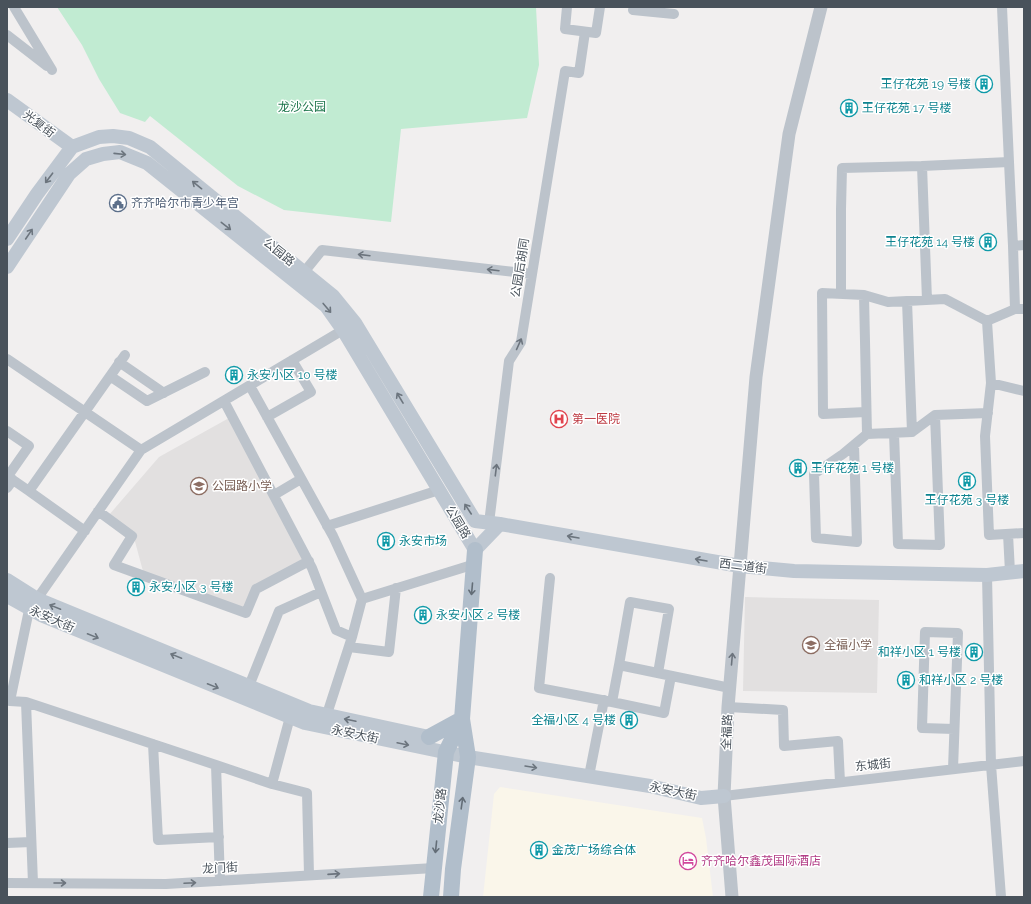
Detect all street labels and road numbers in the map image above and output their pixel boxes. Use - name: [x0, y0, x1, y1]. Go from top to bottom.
- street label: 光复街: [20, 108, 58, 140]
- street label: 公园路: [261, 235, 297, 269]
- street label: 公园后胡同: [508, 237, 532, 299]
- street label: 公园路: [443, 503, 473, 541]
- street label: 西二道街: [718, 556, 768, 576]
- street label: 永安大街: [27, 603, 77, 635]
- street label: 全福路: [719, 714, 735, 750]
- street label: 永安大街: [330, 722, 380, 746]
- street label: 东城街: [854, 756, 892, 774]
- street label: 永安大街: [648, 779, 698, 803]
- street label: 龙沙路: [431, 787, 449, 825]
- street label: 龙门街: [202, 860, 238, 876]

